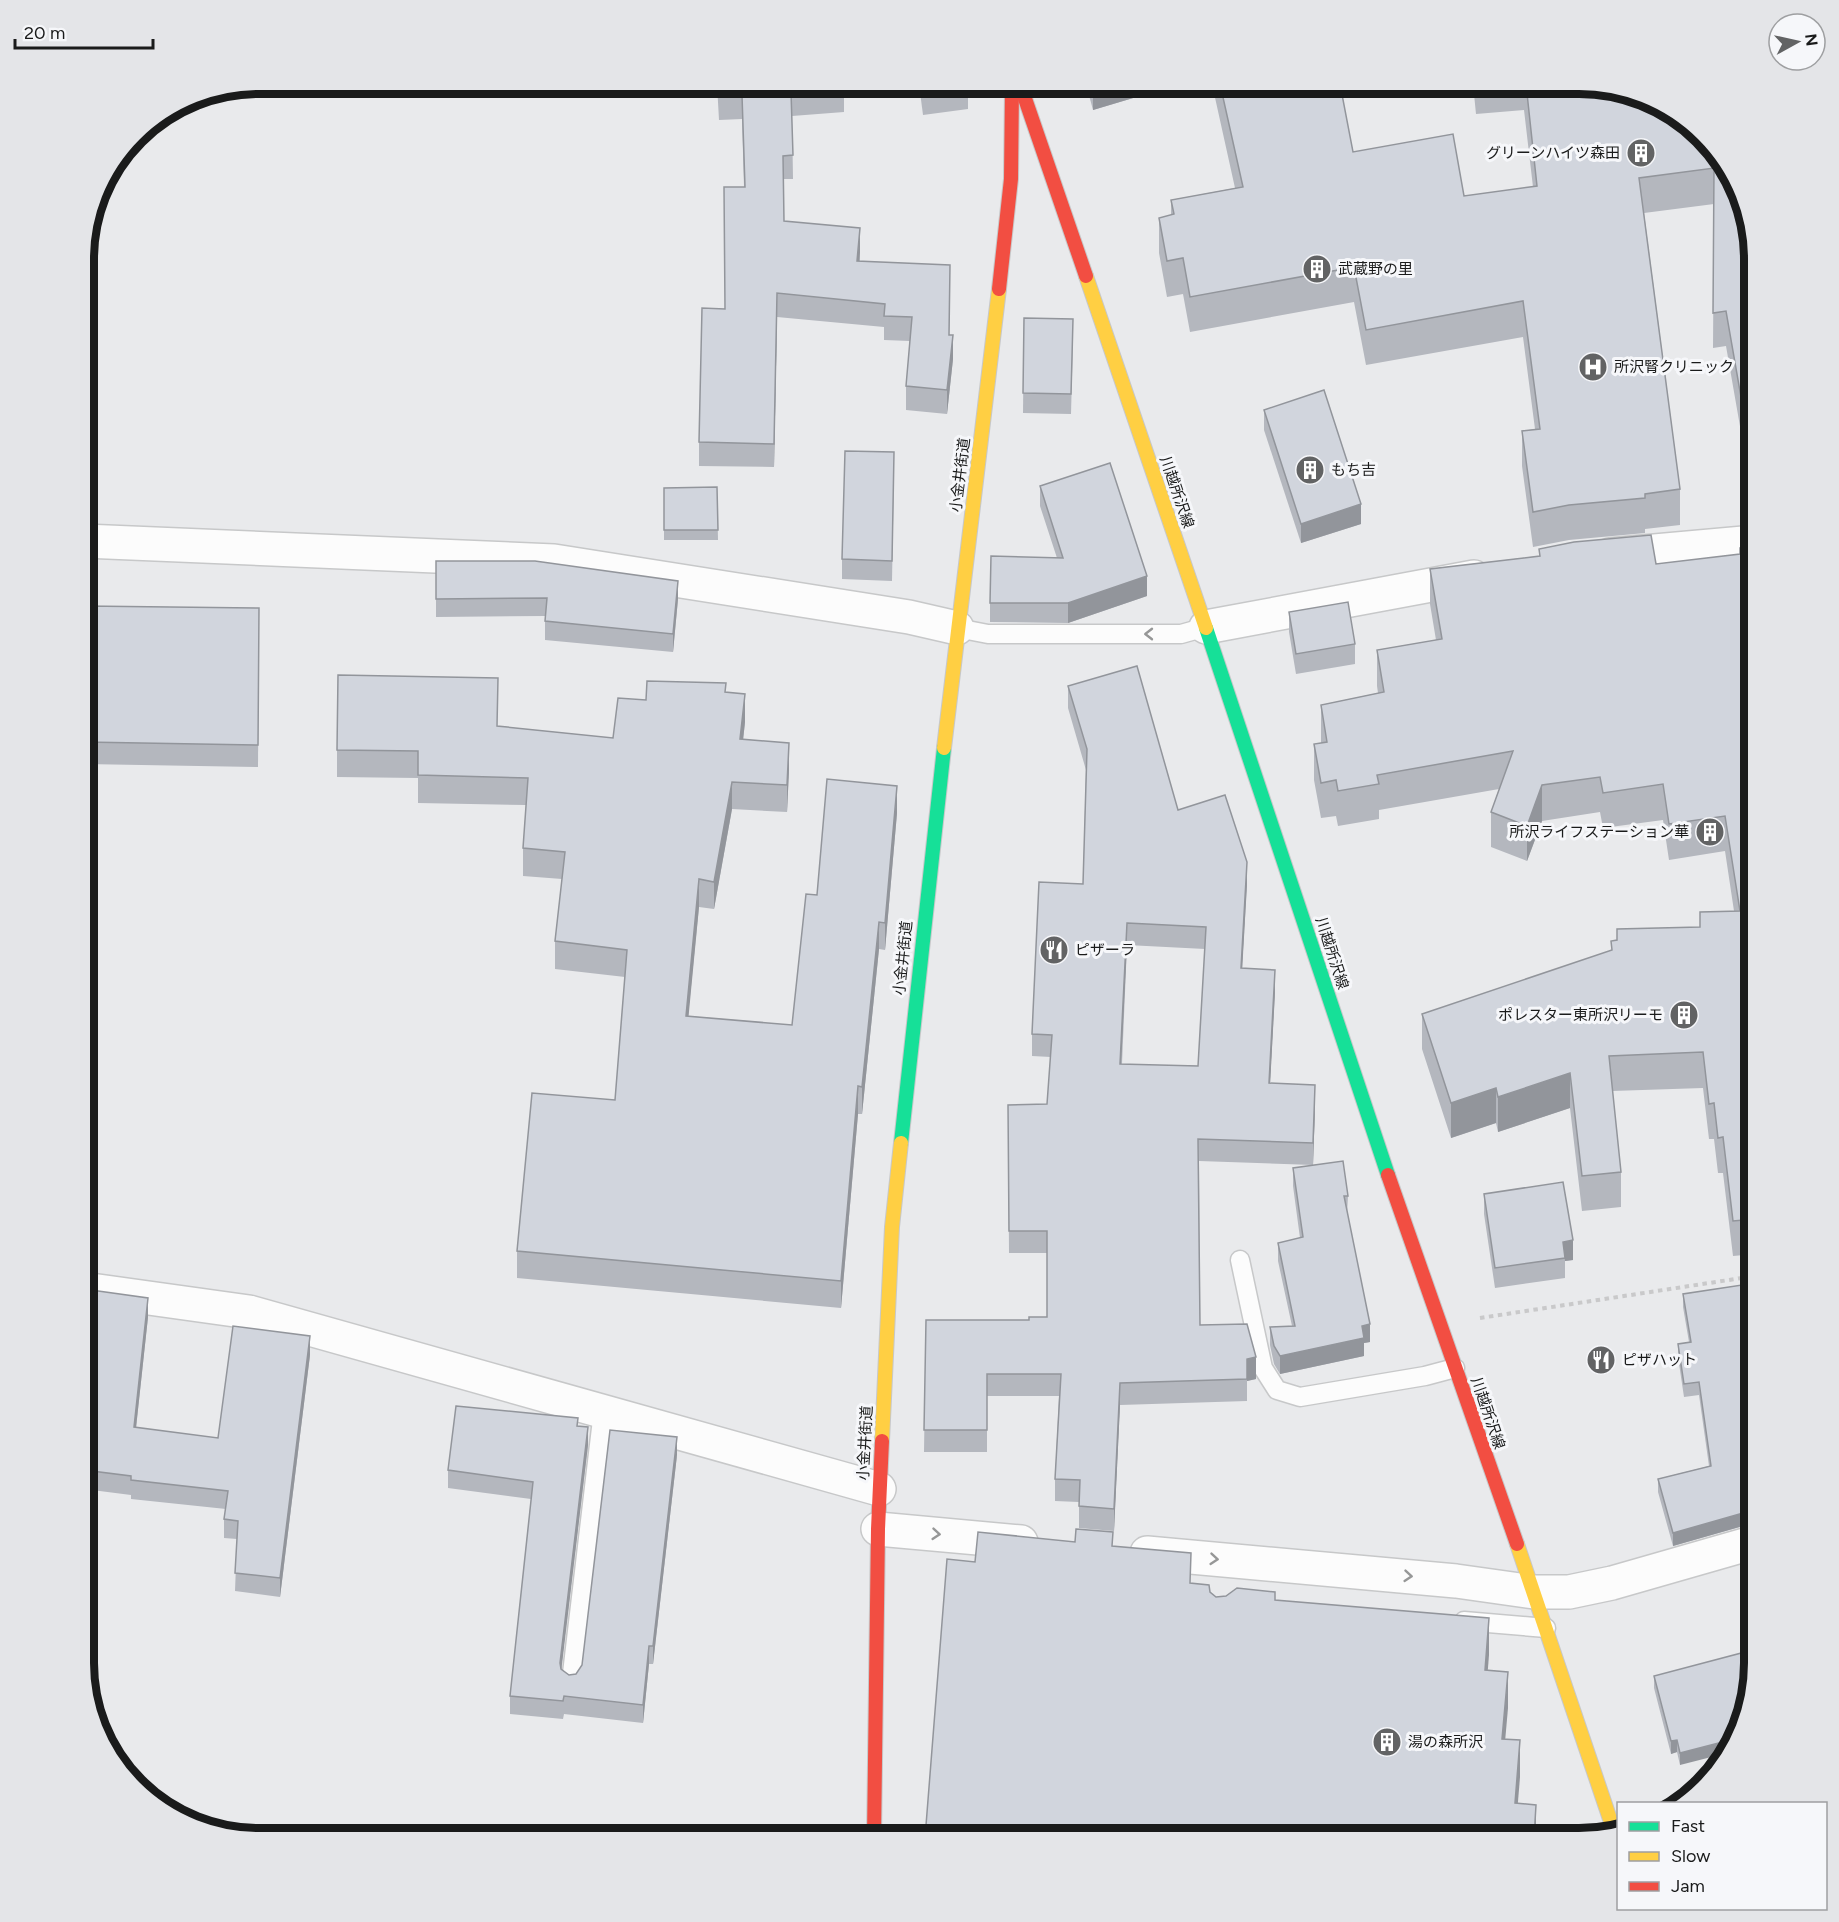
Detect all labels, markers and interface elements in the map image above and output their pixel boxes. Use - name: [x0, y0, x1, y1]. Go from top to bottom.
- scale bar: [15, 12, 153, 50]
- north arrow: [1767, 12, 1827, 72]
- text: 20 m: [24, 22, 65, 44]
- text: N: [1801, 33, 1822, 47]
- building icon: グリーンハイツ森田: [1625, 137, 1657, 169]
- place label: グリーンハイツ森田: [1486, 144, 1620, 162]
- building icon: 武蔵野の里: [1301, 253, 1333, 285]
- place label: 武蔵野の里: [1338, 260, 1413, 278]
- hospital icon: 所沢腎クリニック: [1577, 351, 1609, 383]
- place label: 所沢腎クリニック: [1614, 358, 1734, 376]
- street label: 小金井街道: [946, 437, 974, 513]
- street label: 川越所沢線: [1156, 454, 1198, 530]
- building icon: もち吉: [1294, 454, 1326, 486]
- place label: もち吉: [1331, 461, 1376, 479]
- one-way arrow: [1144, 628, 1153, 640]
- building icon: 所沢ライフステーション華: [1694, 816, 1726, 848]
- place label: 所沢ライフステーション華: [1509, 823, 1689, 841]
- street label: 川越所沢線: [1312, 915, 1352, 991]
- street label: 小金井街道: [890, 920, 916, 996]
- restaurant icon: ピザーラ: [1038, 934, 1070, 966]
- place label: ピザーラ: [1075, 941, 1135, 959]
- building icon: ポレスター東所沢リーモ: [1668, 999, 1700, 1031]
- place label: ポレスター東所沢リーモ: [1498, 1006, 1663, 1024]
- restaurant icon: ピザハット: [1585, 1344, 1617, 1376]
- place label: ピザハット: [1622, 1351, 1697, 1369]
- street label: 川越所沢線: [1467, 1375, 1509, 1451]
- street label: 小金井街道: [854, 1405, 876, 1481]
- one-way arrow: [932, 1527, 941, 1540]
- one-way arrow: [1210, 1552, 1219, 1565]
- one-way arrow: [1404, 1569, 1413, 1582]
- building icon: 湯の森所沢: [1371, 1726, 1403, 1758]
- place label: 湯の森所沢: [1408, 1733, 1483, 1751]
- legend: [1617, 1802, 1827, 1910]
- text: Fast: [1671, 1815, 1705, 1837]
- text: Slow: [1671, 1845, 1710, 1867]
- text: Jam: [1671, 1875, 1705, 1897]

